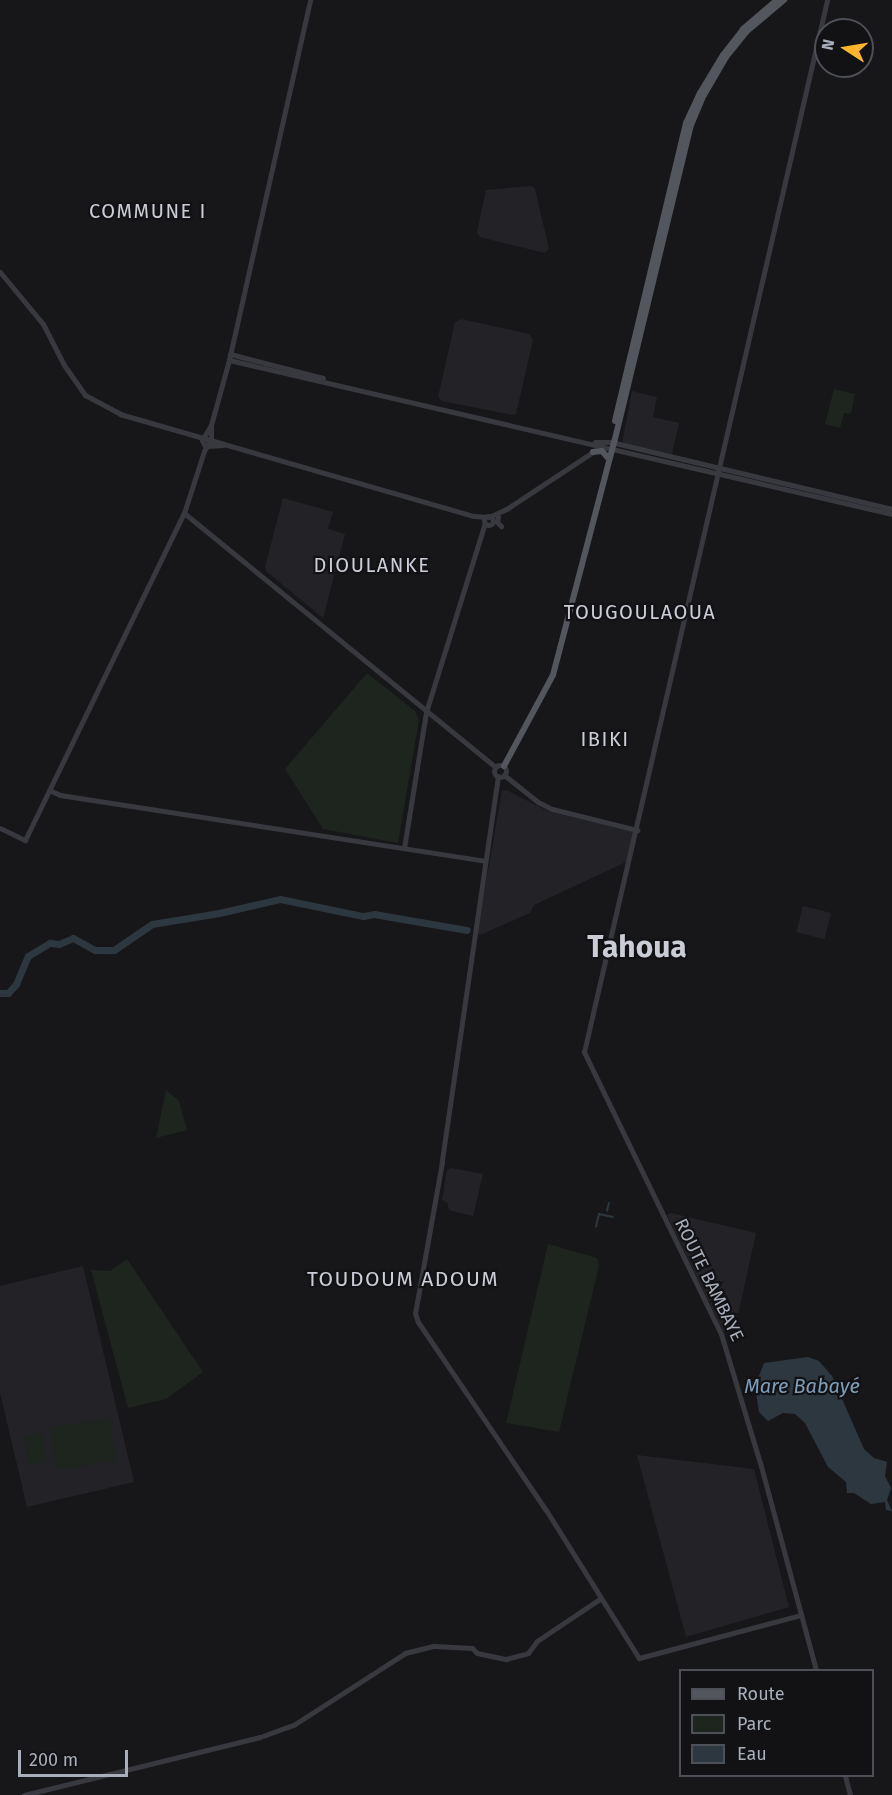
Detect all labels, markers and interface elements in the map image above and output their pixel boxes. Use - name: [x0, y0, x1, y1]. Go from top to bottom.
- north arrow: [814, 18, 874, 78]
- text: N: [817, 37, 838, 52]
- district label: COMMUNE I: [89, 199, 207, 223]
- district label: DIOULANKE: [314, 553, 430, 577]
- district label: TOUGOULAOUA: [564, 600, 716, 624]
- district label: IBIKI: [580, 727, 630, 751]
- district label: Tahoua: [587, 929, 687, 965]
- street label: ROUTE BAMBAYE: [670, 1215, 748, 1345]
- district label: TOUDOUM ADOUM: [307, 1266, 499, 1292]
- water label: Mare Babayé: [744, 1374, 860, 1398]
- legend: [679, 1669, 874, 1777]
- text: Route: [737, 1683, 785, 1705]
- text: Parc: [737, 1713, 771, 1735]
- scale bar: [21, 1738, 130, 1776]
- text: Eau: [737, 1743, 767, 1765]
- text: 200 m: [29, 1749, 78, 1771]

